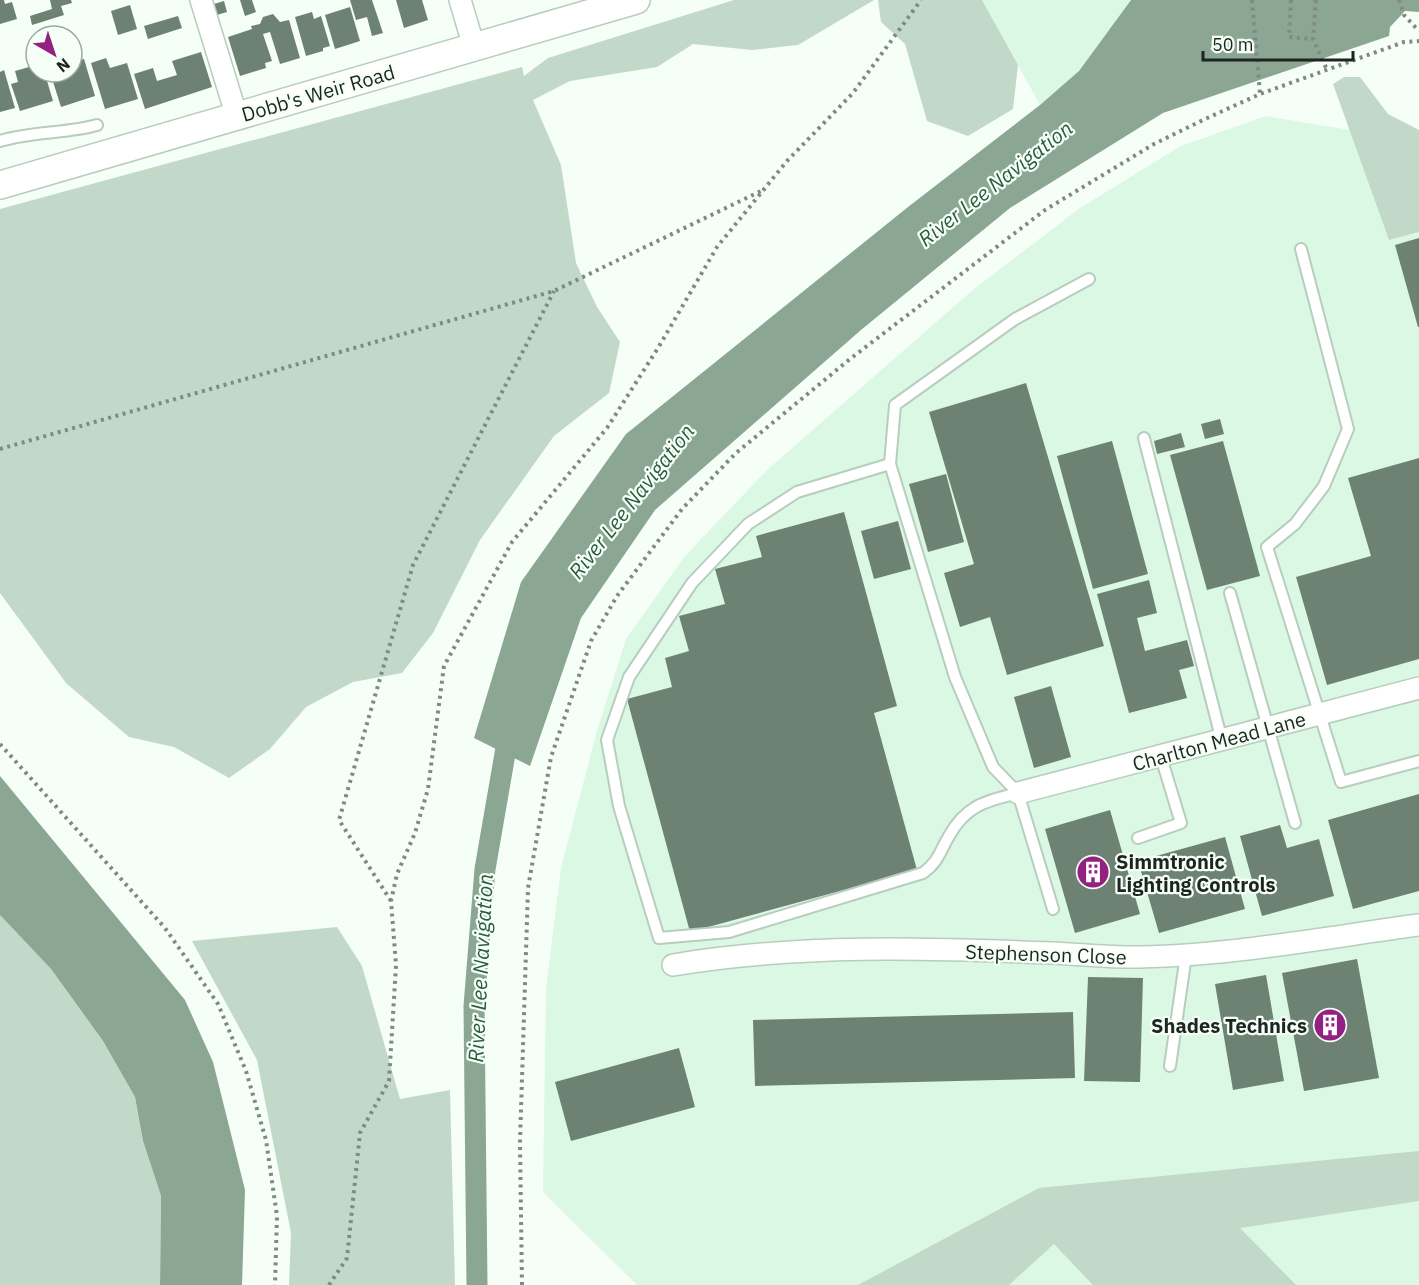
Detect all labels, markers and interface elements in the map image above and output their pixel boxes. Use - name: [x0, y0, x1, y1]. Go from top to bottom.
- north arrow: [24, 24, 84, 84]
- scale bar: [1203, 24, 1353, 62]
- text: 50 m: [1212, 33, 1254, 56]
- text: N: [53, 54, 74, 77]
- street label: Dobb's Weir Road: [238, 58, 398, 128]
- water label: River Lee Navigation: [912, 114, 1078, 252]
- water label: River Lee Navigation: [562, 418, 700, 584]
- street label: Charlton Mead Lane: [1129, 705, 1309, 777]
- place label: Simmtronic Lighting Controls: [1116, 848, 1276, 898]
- building icon: Simmtronic Lighting Controls: [1075, 854, 1111, 890]
- water label: River Lee Navigation: [461, 873, 499, 1063]
- street label: Stephenson Close: [965, 938, 1127, 970]
- building icon: Shades Technics: [1312, 1007, 1348, 1043]
- place label: Shades Technics: [1151, 1012, 1307, 1039]

